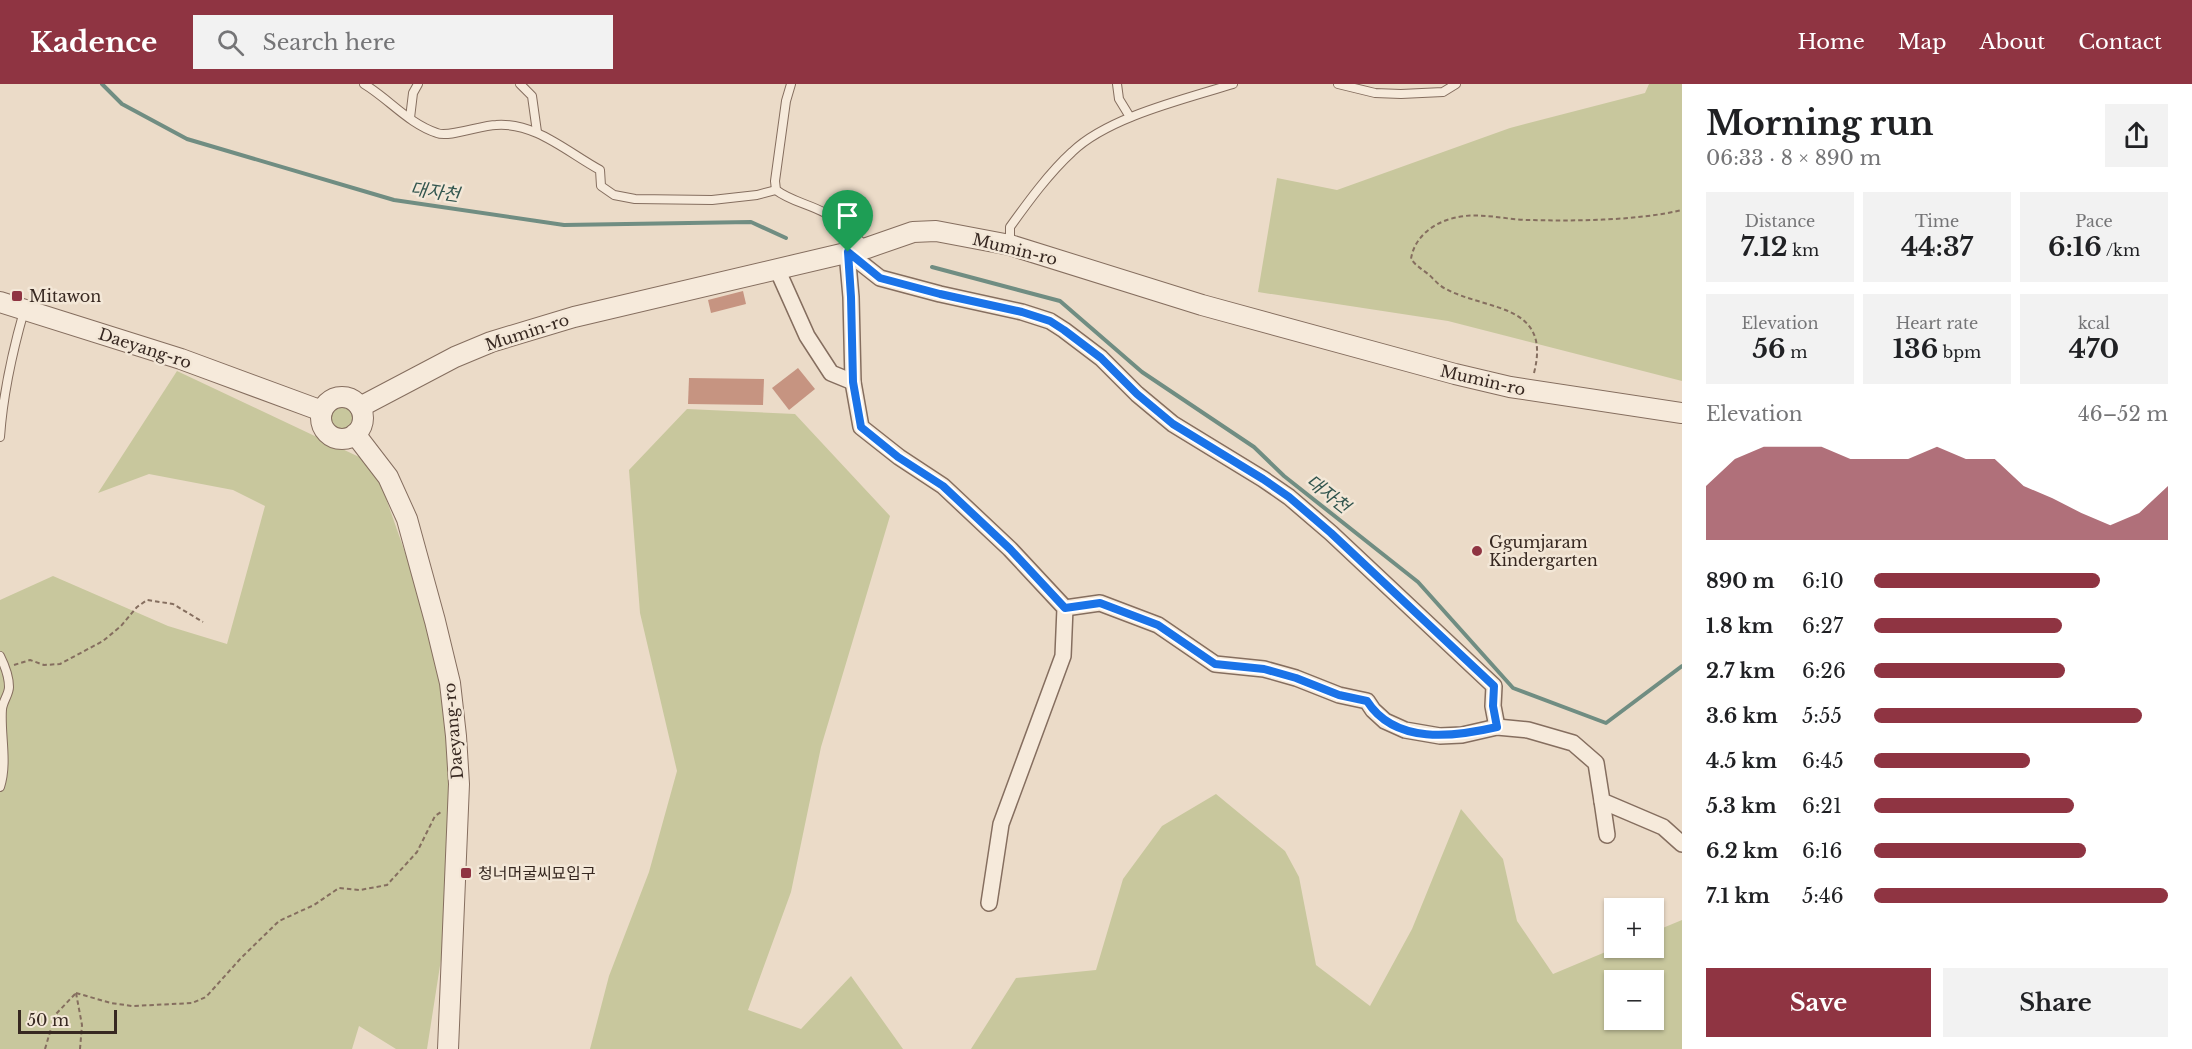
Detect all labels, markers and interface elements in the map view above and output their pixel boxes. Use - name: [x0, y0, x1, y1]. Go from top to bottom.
- search box: [193, 15, 613, 69]
- text: Kadence: [30, 25, 157, 60]
- icon: search: [214, 26, 247, 59]
- text: Search here: [262, 29, 396, 56]
- text: Home: [1798, 29, 1865, 55]
- text: Map: [1898, 29, 1946, 55]
- text: About: [1979, 29, 2045, 55]
- text: Contact: [2078, 29, 2162, 55]
- text: Morning run: [1706, 103, 1934, 144]
- button: share: [2105, 104, 2168, 167]
- text: 06:33 · 8 × 890 m: [1706, 146, 1881, 170]
- water label: 대자천: [409, 178, 464, 207]
- pin: [822, 190, 873, 252]
- icon: arrive: [831, 199, 864, 232]
- text: Distance: [1745, 211, 1815, 231]
- text: Time: [1915, 211, 1959, 231]
- text: Pace: [2075, 211, 2113, 231]
- street label: Mumin-ro: [970, 229, 1060, 269]
- text: 7.12: [1741, 231, 1788, 263]
- text: 44:37: [1901, 231, 1973, 263]
- text: 6:16: [2048, 231, 2102, 263]
- text: km: [1788, 240, 1819, 260]
- text: /km: [2102, 240, 2140, 260]
- place label: Mitawon: [29, 286, 101, 306]
- marker: Mitawon: [10, 289, 24, 303]
- street label: Mumin-ro: [483, 309, 571, 355]
- text: Elevation: [1741, 313, 1819, 333]
- text: Heart rate: [1896, 313, 1978, 333]
- text: kcal: [2078, 313, 2110, 333]
- street label: Daeyang-ro: [96, 324, 194, 372]
- text: 56: [1753, 333, 1786, 365]
- text: 136: [1893, 333, 1938, 365]
- text: 470: [2069, 333, 2119, 365]
- text: m: [1786, 342, 1807, 362]
- text: bpm: [1938, 342, 1981, 362]
- street label: Mumin-ro: [1438, 360, 1528, 400]
- text: Elevation: [1706, 402, 1803, 426]
- text: 46–52 m: [2078, 402, 2168, 426]
- water label: 대자천: [1302, 470, 1356, 519]
- place label: Ggumjaram Kindergarten: [1489, 532, 1598, 570]
- marker: Ggumjaram Kindergarten: [1470, 544, 1484, 558]
- text: 890 m: [1706, 569, 1775, 593]
- text: 6:10: [1802, 569, 1844, 593]
- text: 1.8 km: [1706, 614, 1773, 638]
- text: 6:27: [1802, 614, 1843, 638]
- text: 2.7 km: [1706, 659, 1775, 683]
- text: 6:26: [1802, 659, 1846, 683]
- street label: Daeyang-ro: [439, 682, 467, 780]
- text: 3.6 km: [1706, 704, 1778, 728]
- text: 5:55: [1802, 704, 1842, 728]
- text: 4.5 km: [1706, 749, 1777, 773]
- text: 6:45: [1802, 749, 1844, 773]
- text: 5.3 km: [1706, 794, 1777, 818]
- text: 6:21: [1802, 794, 1842, 818]
- text: 6.2 km: [1706, 839, 1778, 863]
- text: 6:16: [1802, 839, 1842, 863]
- place label: 청너머굴씨묘입구: [478, 863, 596, 883]
- marker: 청너머굴씨묘입구: [459, 866, 473, 880]
- text: 7.1 km: [1706, 884, 1770, 908]
- text: 5:46: [1802, 884, 1844, 908]
- map controls: [1604, 898, 1664, 1030]
- button: +: [1604, 898, 1664, 958]
- button: Save: [1706, 968, 1931, 1037]
- button: Share: [1943, 968, 2168, 1037]
- button: −: [1604, 970, 1664, 1030]
- scale bar: [18, 1007, 117, 1034]
- text: 50 m: [27, 1010, 69, 1030]

